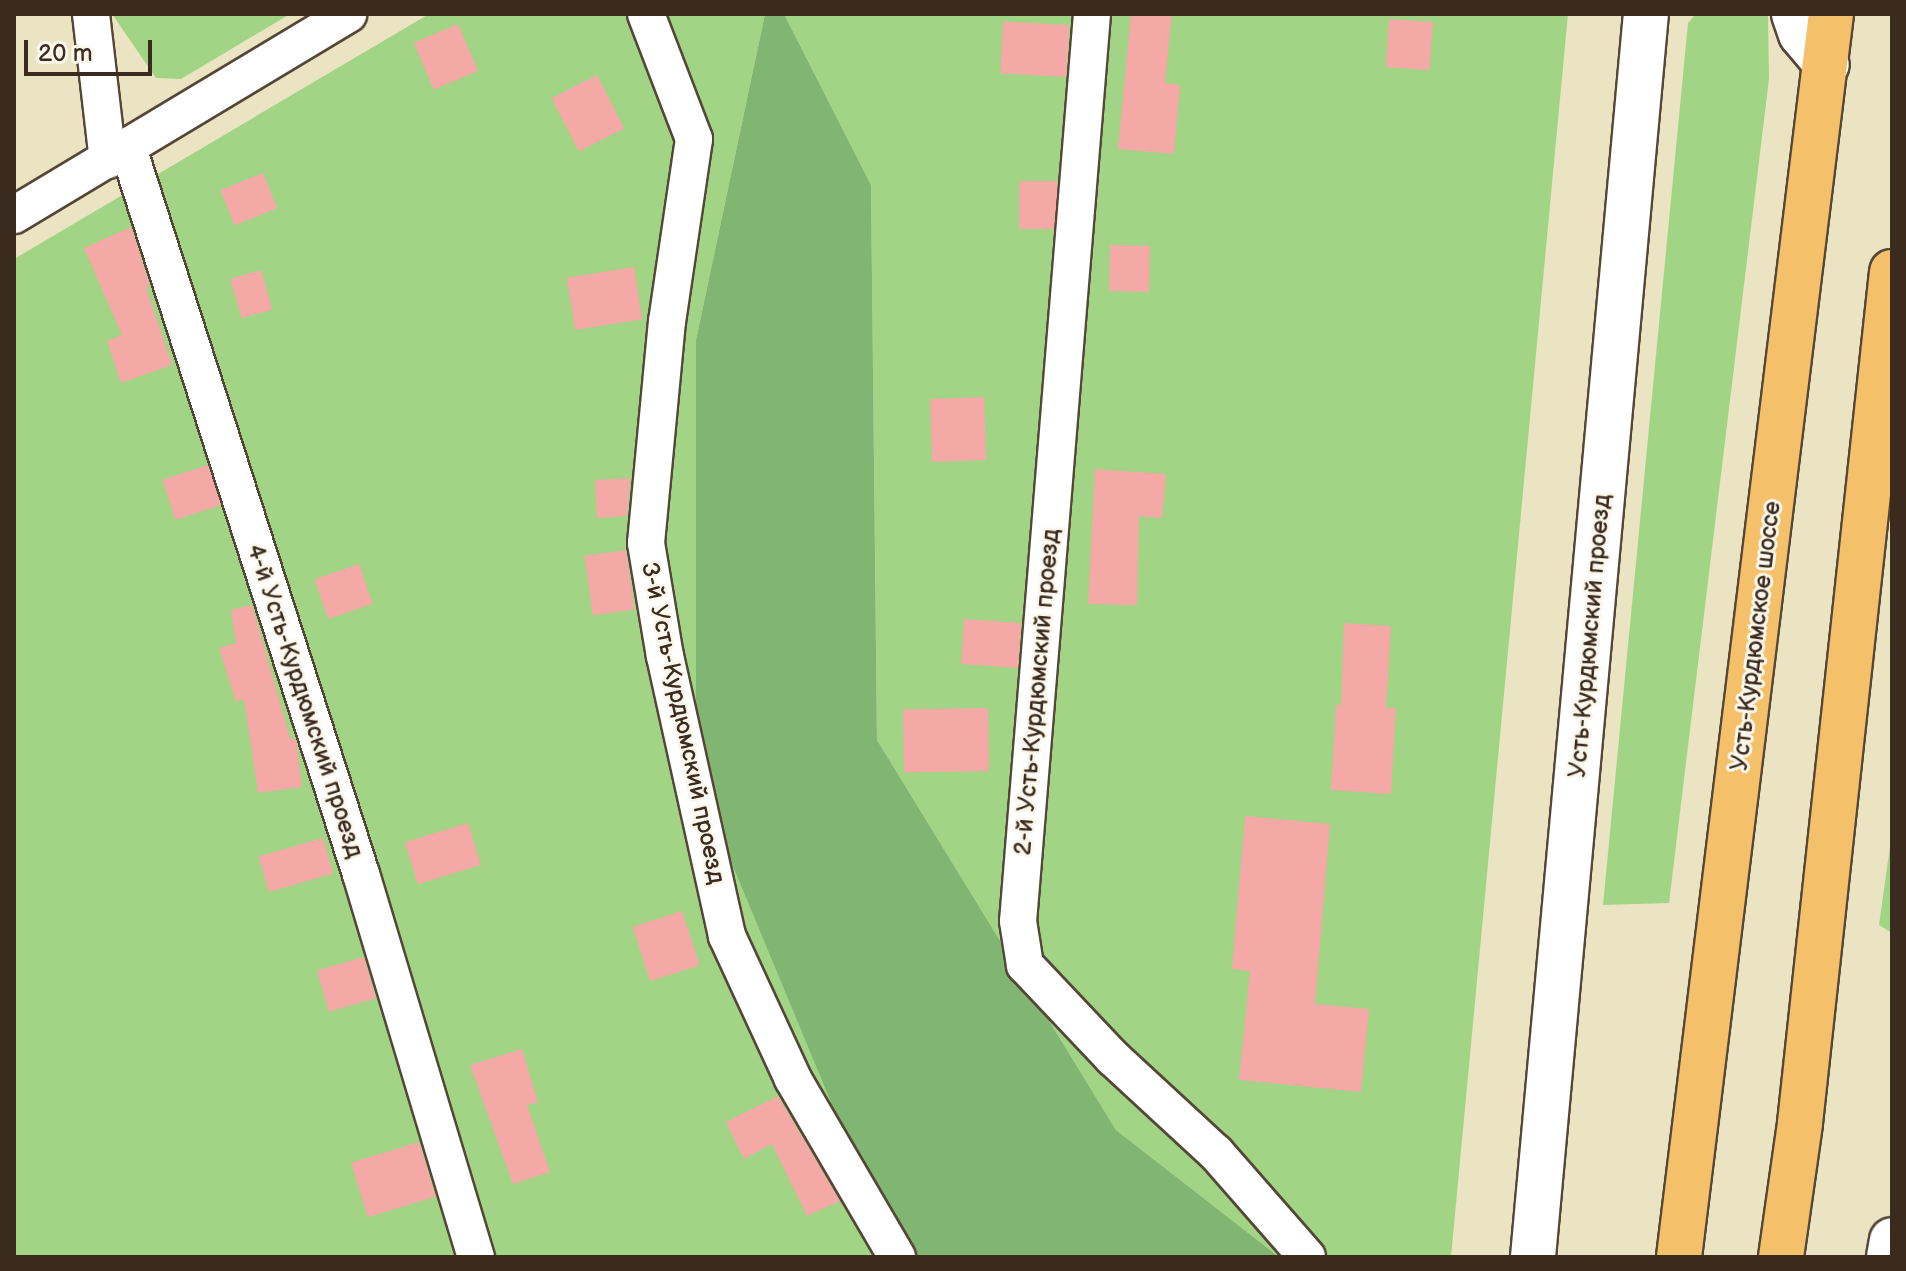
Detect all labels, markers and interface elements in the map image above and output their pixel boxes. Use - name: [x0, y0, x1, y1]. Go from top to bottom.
- scale bar: [28, 24, 156, 74]
- text: 20 m: [38, 39, 93, 68]
- street label: Усть-Курдюмский проезд: [1563, 493, 1617, 779]
- street label: Усть-Курдюмское шоссе: [1725, 500, 1787, 772]
- street label: 2-й Усть-Курдюмский проезд: [1008, 528, 1066, 856]
- street label: 4-й Усть-Курдюмский проезд: [241, 540, 369, 862]
- street label: 3-й Усть-Курдюмский проезд: [635, 559, 731, 887]

